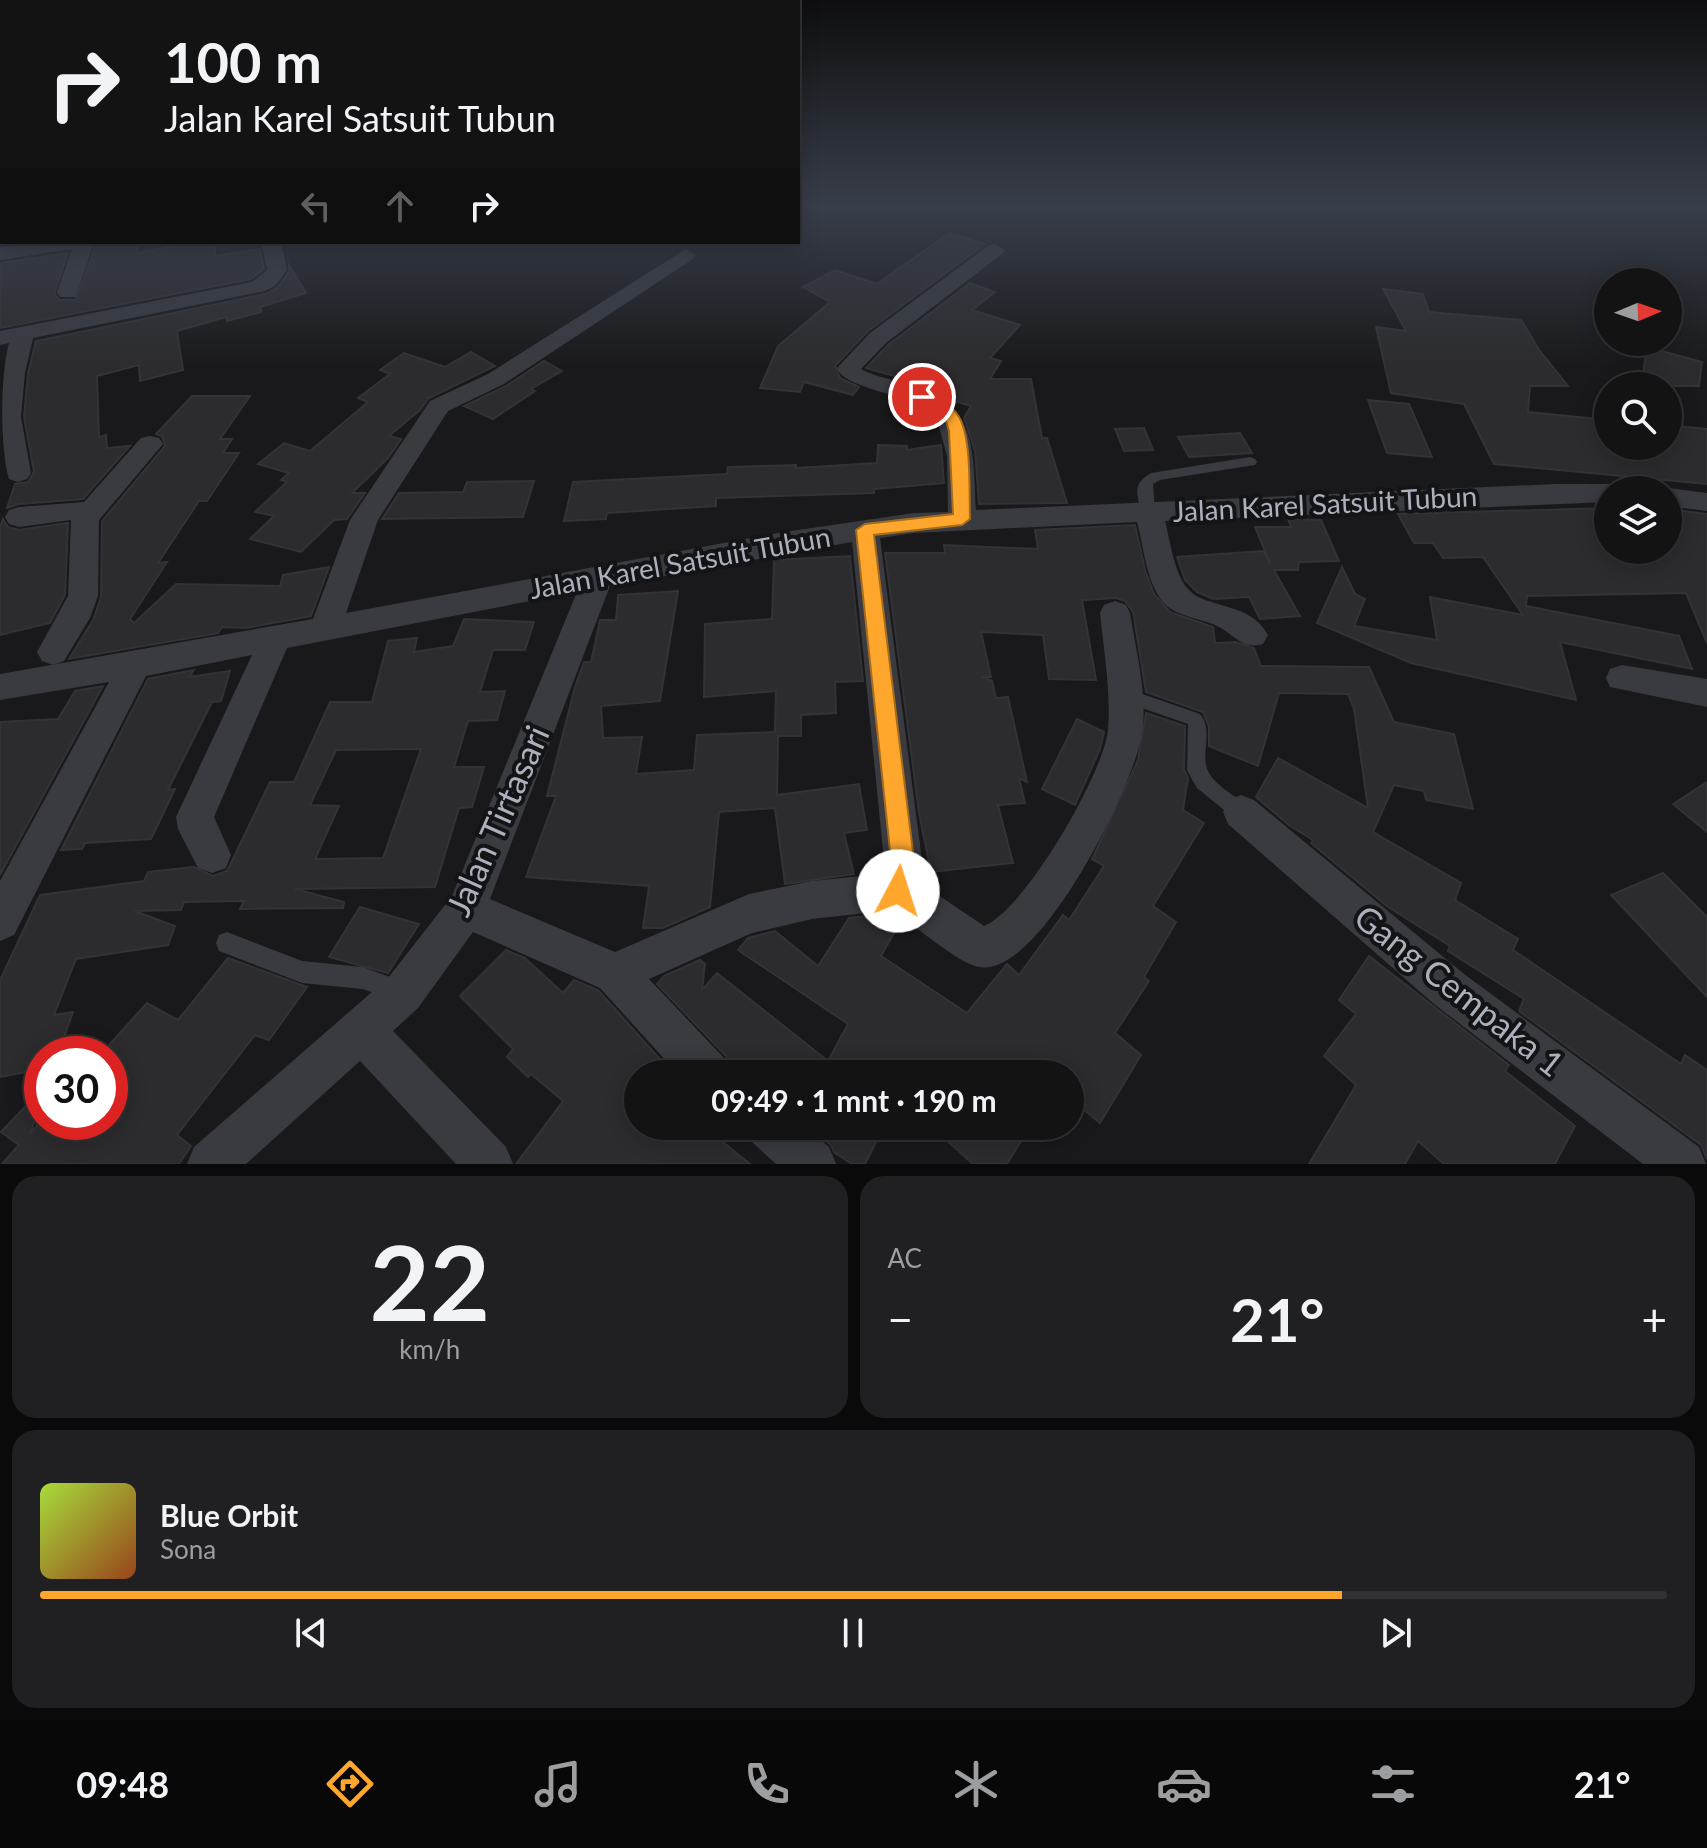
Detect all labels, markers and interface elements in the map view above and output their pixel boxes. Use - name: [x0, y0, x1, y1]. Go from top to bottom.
- text: 100 m: [164, 28, 322, 95]
- icon: right: [32, 32, 136, 136]
- text: Jalan Karel Satsuit Tubun: [164, 96, 556, 140]
- icon: left: [294, 184, 338, 228]
- icon: ahead: [378, 184, 422, 228]
- icon: right: [462, 184, 506, 228]
- north arrow: [1594, 268, 1682, 356]
- map controls: [1594, 268, 1682, 564]
- pin: [888, 363, 956, 431]
- button: search: [1594, 372, 1682, 460]
- icon: arrive: [900, 375, 944, 419]
- button: layers: [1594, 476, 1682, 564]
- street label: Jalan Karel Satsuit Tubun: [1172, 478, 1478, 528]
- street label: Jalan Karel Satsuit Tubun: [527, 519, 833, 605]
- street label: Jalan Tirtasari: [436, 719, 557, 922]
- position arrow: [856, 849, 940, 933]
- street label: Gang Cempaka 1: [1347, 896, 1573, 1084]
- speed limit sign: 30: [24, 1036, 128, 1140]
- text: 09:49 · 1 mnt · 190 m: [711, 1082, 997, 1118]
- text: 22: [369, 1218, 490, 1343]
- text: AC: [888, 1242, 922, 1274]
- text: 21°: [1230, 1283, 1325, 1355]
- text: −: [888, 1293, 913, 1345]
- text: +: [1641, 1293, 1667, 1345]
- text: km/h: [399, 1333, 460, 1365]
- text: Blue Orbit: [160, 1497, 298, 1533]
- text: Sona: [160, 1533, 216, 1565]
- icon: previous: [289, 1611, 333, 1655]
- icon: pause: [831, 1611, 875, 1655]
- icon: next: [1374, 1611, 1418, 1655]
- icon: directions: [322, 1756, 378, 1812]
- icon: music: [530, 1756, 586, 1812]
- icon: phone: [739, 1756, 795, 1812]
- icon: climate: [948, 1756, 1004, 1812]
- icon: car: [1156, 1756, 1212, 1812]
- icon: filters: [1365, 1756, 1421, 1812]
- text: 09:48: [76, 1762, 169, 1806]
- text: 21°: [1574, 1762, 1631, 1806]

